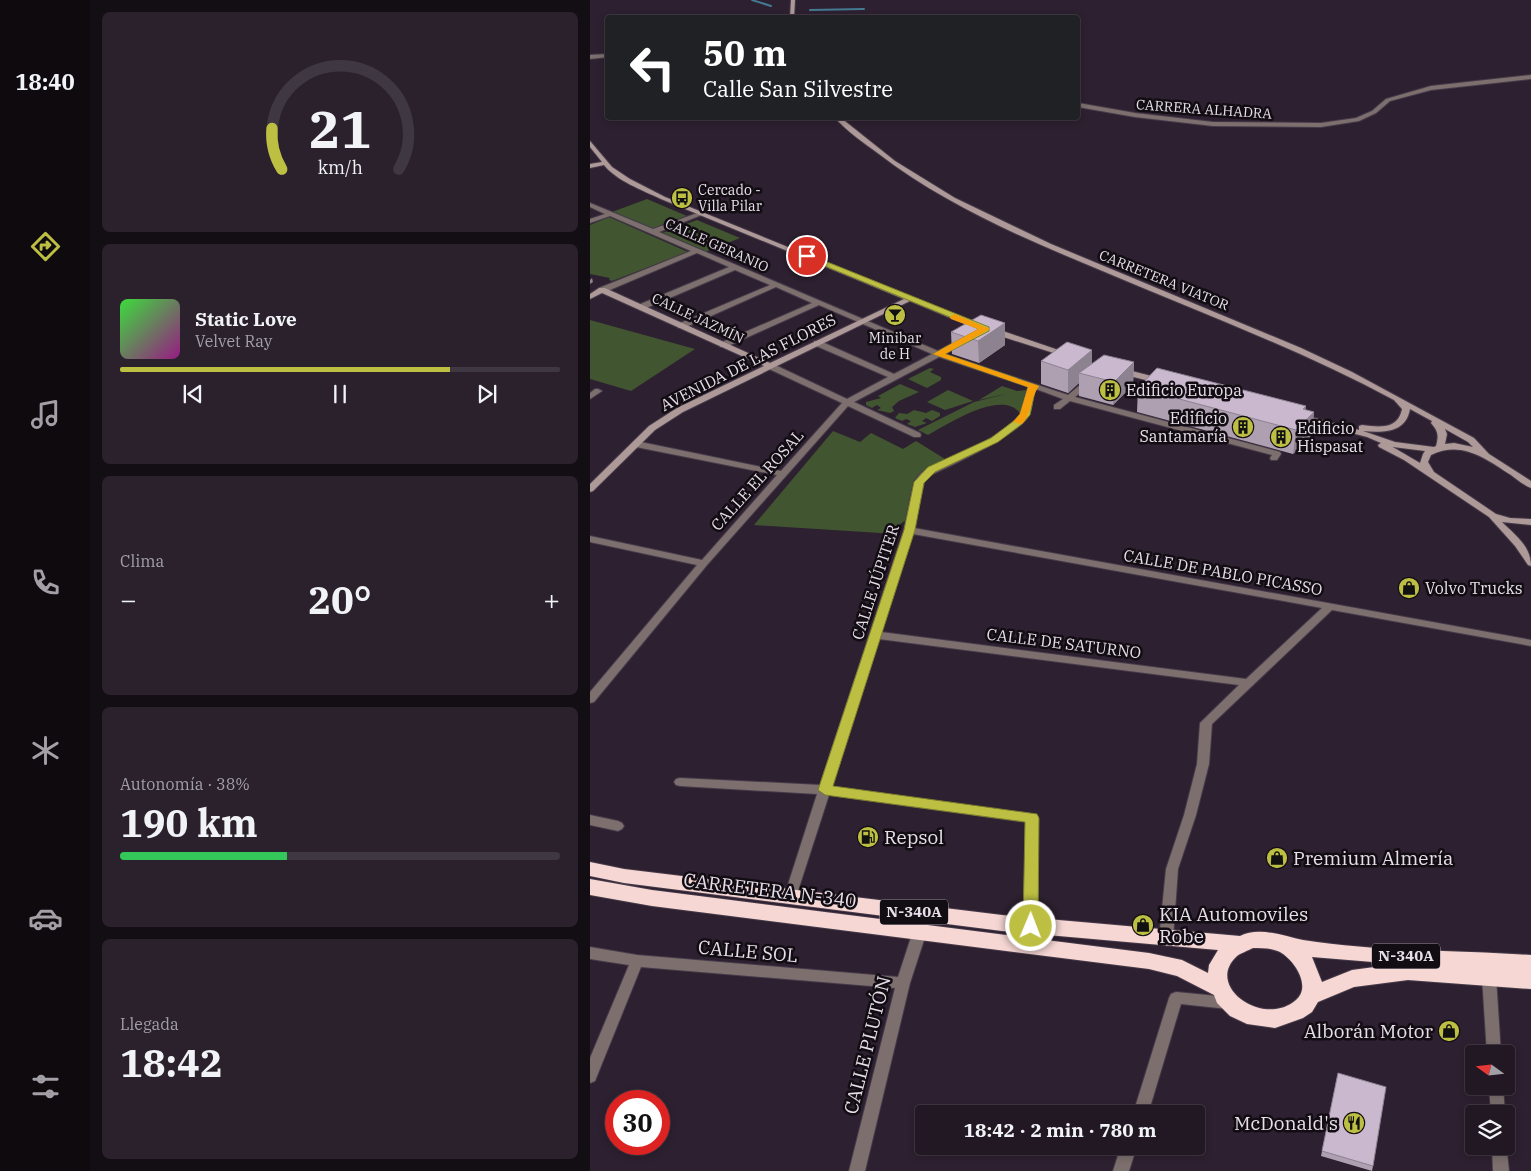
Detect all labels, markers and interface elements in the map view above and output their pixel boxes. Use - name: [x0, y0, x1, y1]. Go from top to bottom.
- text: 50 m: [703, 30, 787, 76]
- icon: left: [620, 35, 685, 100]
- text: 18:40: [15, 67, 75, 96]
- text: Calle San Silvestre: [703, 74, 893, 103]
- text: 21: [309, 95, 371, 162]
- street label: CARRERA ALHADRA: [1135, 95, 1273, 123]
- text: km/h: [317, 156, 363, 179]
- place label: Cercado - Villa Pilar: [698, 181, 763, 215]
- bus stop icon: Cercado - Villa Pilar: [670, 186, 694, 210]
- street label: CALLE GERANIO: [662, 214, 772, 276]
- icon: directions: [28, 229, 63, 264]
- pin: [786, 235, 828, 277]
- icon: arrive: [793, 242, 821, 270]
- street label: CARRETERA VIATOR: [1097, 246, 1232, 314]
- street label: CALLE JAZMÍN: [649, 288, 748, 347]
- bar icon: Minibar de H: [883, 303, 907, 327]
- text: Static Love: [195, 307, 297, 331]
- street label: AVENIDA DE LAS FLORES: [657, 309, 839, 415]
- place label: Minibar de H: [869, 329, 922, 363]
- text: Velvet Ray: [195, 331, 272, 351]
- building icon: Edificio Europa: [1098, 378, 1122, 402]
- icon: previous: [179, 380, 207, 408]
- icon: pause: [326, 380, 354, 408]
- icon: next: [473, 380, 501, 408]
- place label: Edificio Europa: [1126, 380, 1242, 400]
- icon: music: [28, 397, 63, 432]
- place label: Edificio Santamaría: [1139, 408, 1227, 446]
- building icon: Edificio Santamaría: [1231, 415, 1255, 439]
- place label: Edificio Hispasat: [1297, 418, 1364, 456]
- street label: CALLE EL ROSAL: [706, 425, 808, 535]
- building icon: Edificio Hispasat: [1269, 425, 1293, 449]
- street label: CALLE JÚPITER: [846, 521, 903, 642]
- street label: CALLE DE PABLO PICASSO: [1122, 545, 1324, 599]
- text: Clima: [120, 551, 164, 571]
- icon: phone: [28, 565, 63, 600]
- text: 20°: [308, 575, 372, 624]
- shop icon: Volvo Trucks: [1397, 576, 1421, 600]
- place label: Volvo Trucks: [1425, 578, 1523, 598]
- text: −: [120, 581, 137, 618]
- text: +: [543, 581, 560, 618]
- street label: CALLE DE SATURNO: [986, 624, 1142, 662]
- icon: climate: [28, 733, 63, 768]
- text: Autonomía · 38%: [120, 774, 250, 794]
- text: 190 km: [120, 798, 258, 847]
- fuel station icon: Repsol: [856, 825, 880, 849]
- place label: Repsol: [884, 825, 944, 849]
- shop icon: Premium Almería: [1265, 846, 1289, 870]
- place label: Premium Almería: [1293, 846, 1453, 870]
- street label: CARRETERA N-340: [682, 867, 858, 913]
- position arrow: [1004, 899, 1056, 951]
- road number: N-340A: [880, 900, 948, 924]
- icon: car: [28, 901, 63, 936]
- place label: KIA Automoviles Robe: [1159, 902, 1308, 948]
- shop icon: KIA Automoviles Robe: [1131, 913, 1155, 937]
- street label: CALLE SOL: [697, 935, 799, 967]
- road number: N-340A: [1372, 944, 1440, 968]
- street label: CALLE PLUTÓN: [838, 974, 896, 1116]
- text: Llegada: [120, 1014, 179, 1034]
- place label: Alborán Motor: [1304, 1019, 1434, 1043]
- shop icon: Alborán Motor: [1437, 1019, 1461, 1043]
- text: 18:42: [120, 1038, 223, 1087]
- north arrow: [1465, 1045, 1515, 1095]
- map controls: [1465, 1045, 1515, 1155]
- icon: filters: [28, 1069, 63, 1104]
- speed limit sign: 30: [605, 1090, 670, 1155]
- button: layers: [1465, 1105, 1515, 1155]
- place label: McDonald's: [1234, 1111, 1338, 1135]
- restaurant icon: McDonald's: [1342, 1111, 1366, 1135]
- text: 18:42 · 2 min · 780 m: [964, 1118, 1156, 1142]

